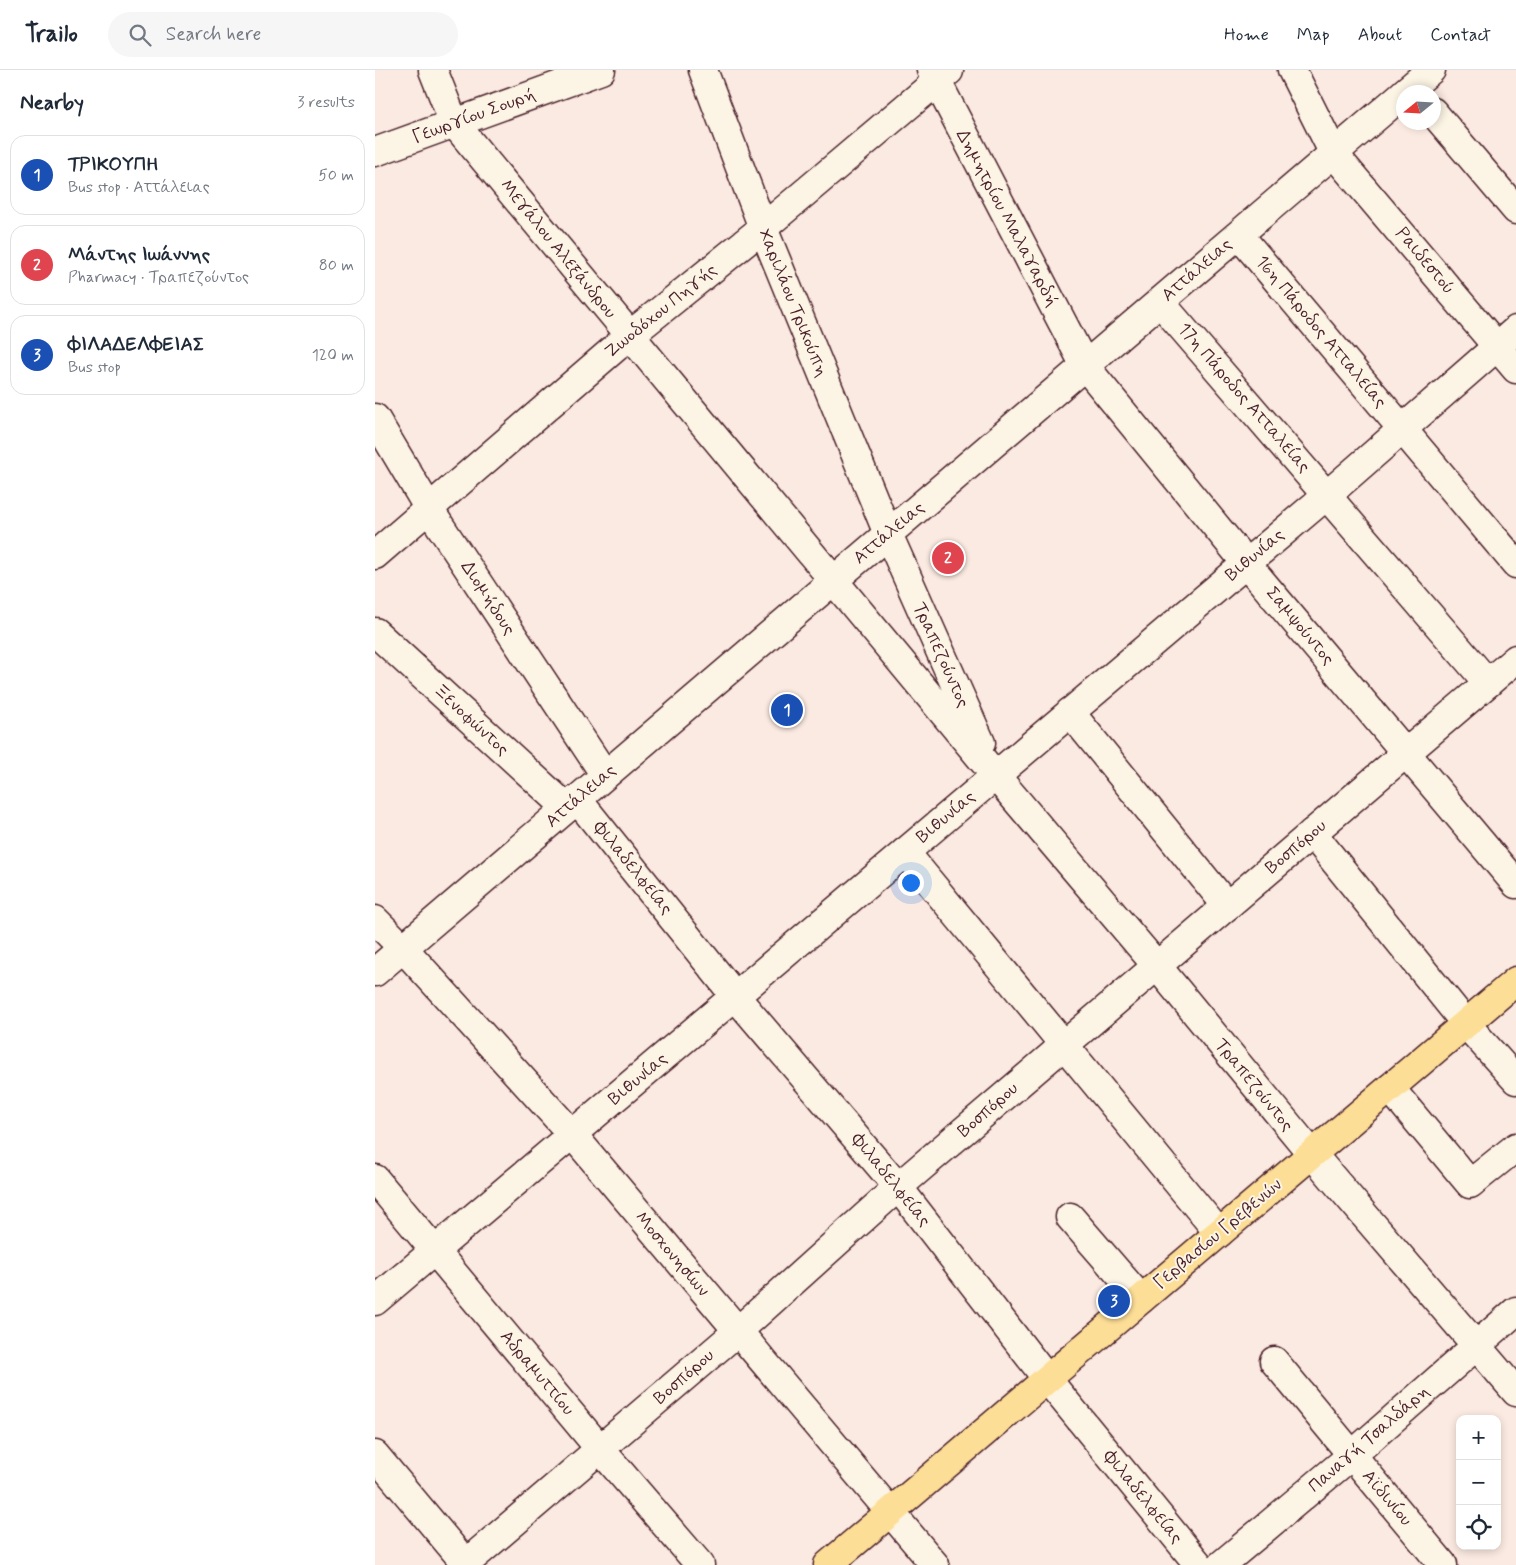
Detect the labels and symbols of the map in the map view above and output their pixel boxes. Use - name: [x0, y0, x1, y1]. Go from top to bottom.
- street label: Γεωργίου Σουρή: [409, 83, 539, 149]
- north arrow: [1396, 85, 1441, 130]
- street label: Δημητρίου Μαλαγαρδή: [950, 125, 1064, 311]
- street label: Μεγάλου Αλεξάνδρου: [494, 174, 622, 324]
- street label: Ραιδεστού: [1390, 222, 1460, 300]
- street label: Χαριλάου Τρικούπη: [752, 225, 834, 381]
- street label: Αττάλειας: [1157, 233, 1237, 307]
- street label: 16η Πάροδος Ατταλείας: [1250, 251, 1392, 413]
- street label: Ζωοδόχου Πηγής: [600, 258, 722, 364]
- street label: 17η Πάροδος Ατταλείας: [1172, 318, 1316, 478]
- street label: Αττάλειας: [848, 496, 930, 570]
- street label: Βιθυνίας: [1220, 523, 1290, 587]
- pin: 2: [932, 539, 964, 577]
- street label: Διομήδους: [455, 556, 521, 640]
- street label: Σαμψούντος: [1260, 582, 1340, 670]
- street label: Τραπεζούντος: [907, 599, 975, 712]
- street label: Ξενοφώντος: [428, 679, 514, 761]
- pin: 1: [771, 691, 803, 729]
- street label: Αττάλειας: [541, 759, 621, 833]
- street label: Βιθυνίας: [911, 785, 981, 849]
- street label: Βοσπόρου: [1260, 814, 1332, 880]
- street label: Φιλαδελφείας: [587, 815, 678, 920]
- your location: [898, 870, 924, 896]
- street label: Τραπεζούντος: [1209, 1034, 1299, 1136]
- street label: Βιθυνίας: [603, 1047, 673, 1111]
- street label: Βοσπόρου: [952, 1077, 1024, 1143]
- street label: Φιλαδελφείας: [845, 1127, 936, 1232]
- street label: Γερβασίου Γρεβενών: [1149, 1173, 1287, 1295]
- street label: Μοσχονησίων: [629, 1206, 715, 1302]
- pin: 3: [1098, 1282, 1130, 1320]
- street label: Αδραμυττίου: [494, 1325, 580, 1421]
- street label: Βοσπόρου: [648, 1344, 720, 1410]
- street label: Παναγή Τσαλδάρη: [1303, 1380, 1435, 1498]
- street label: Φιλαδελφείας: [1097, 1444, 1188, 1549]
- street label: Αϊδινίου: [1356, 1465, 1418, 1531]

